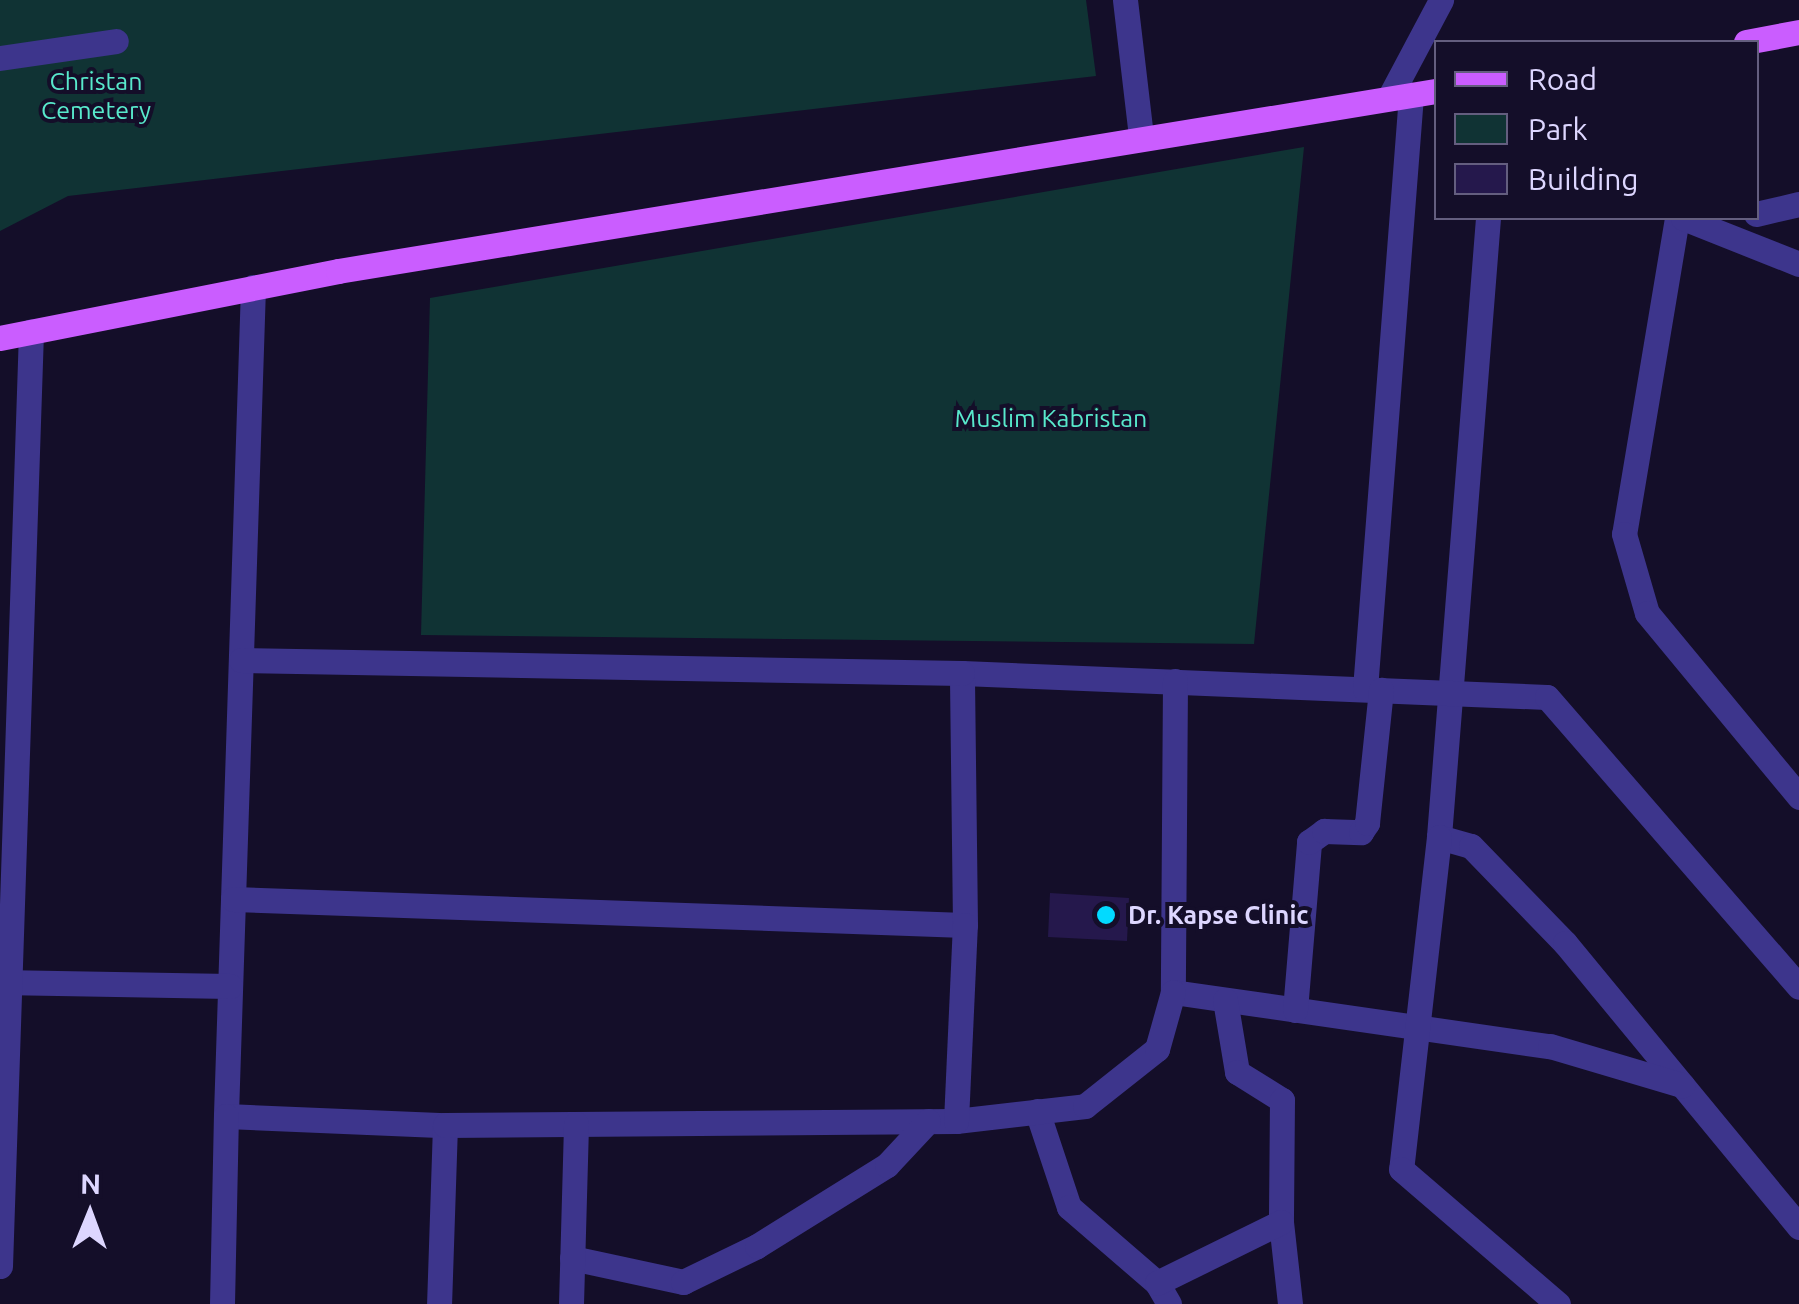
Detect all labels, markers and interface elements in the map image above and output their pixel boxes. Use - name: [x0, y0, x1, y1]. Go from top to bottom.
- legend: [1434, 40, 1759, 220]
- text: Road: [1528, 62, 1597, 96]
- park label: Christan Cemetery: [41, 67, 151, 126]
- text: Park: [1528, 112, 1588, 146]
- text: Building: [1528, 162, 1639, 196]
- park label: Muslim Kabristan: [955, 403, 1147, 433]
- place label: Dr. Kapse Clinic: [1128, 900, 1309, 930]
- marker: Dr. Kapse Clinic: [1093, 902, 1119, 928]
- north arrow: [40, 1164, 140, 1264]
- text: N: [80, 1168, 101, 1199]

